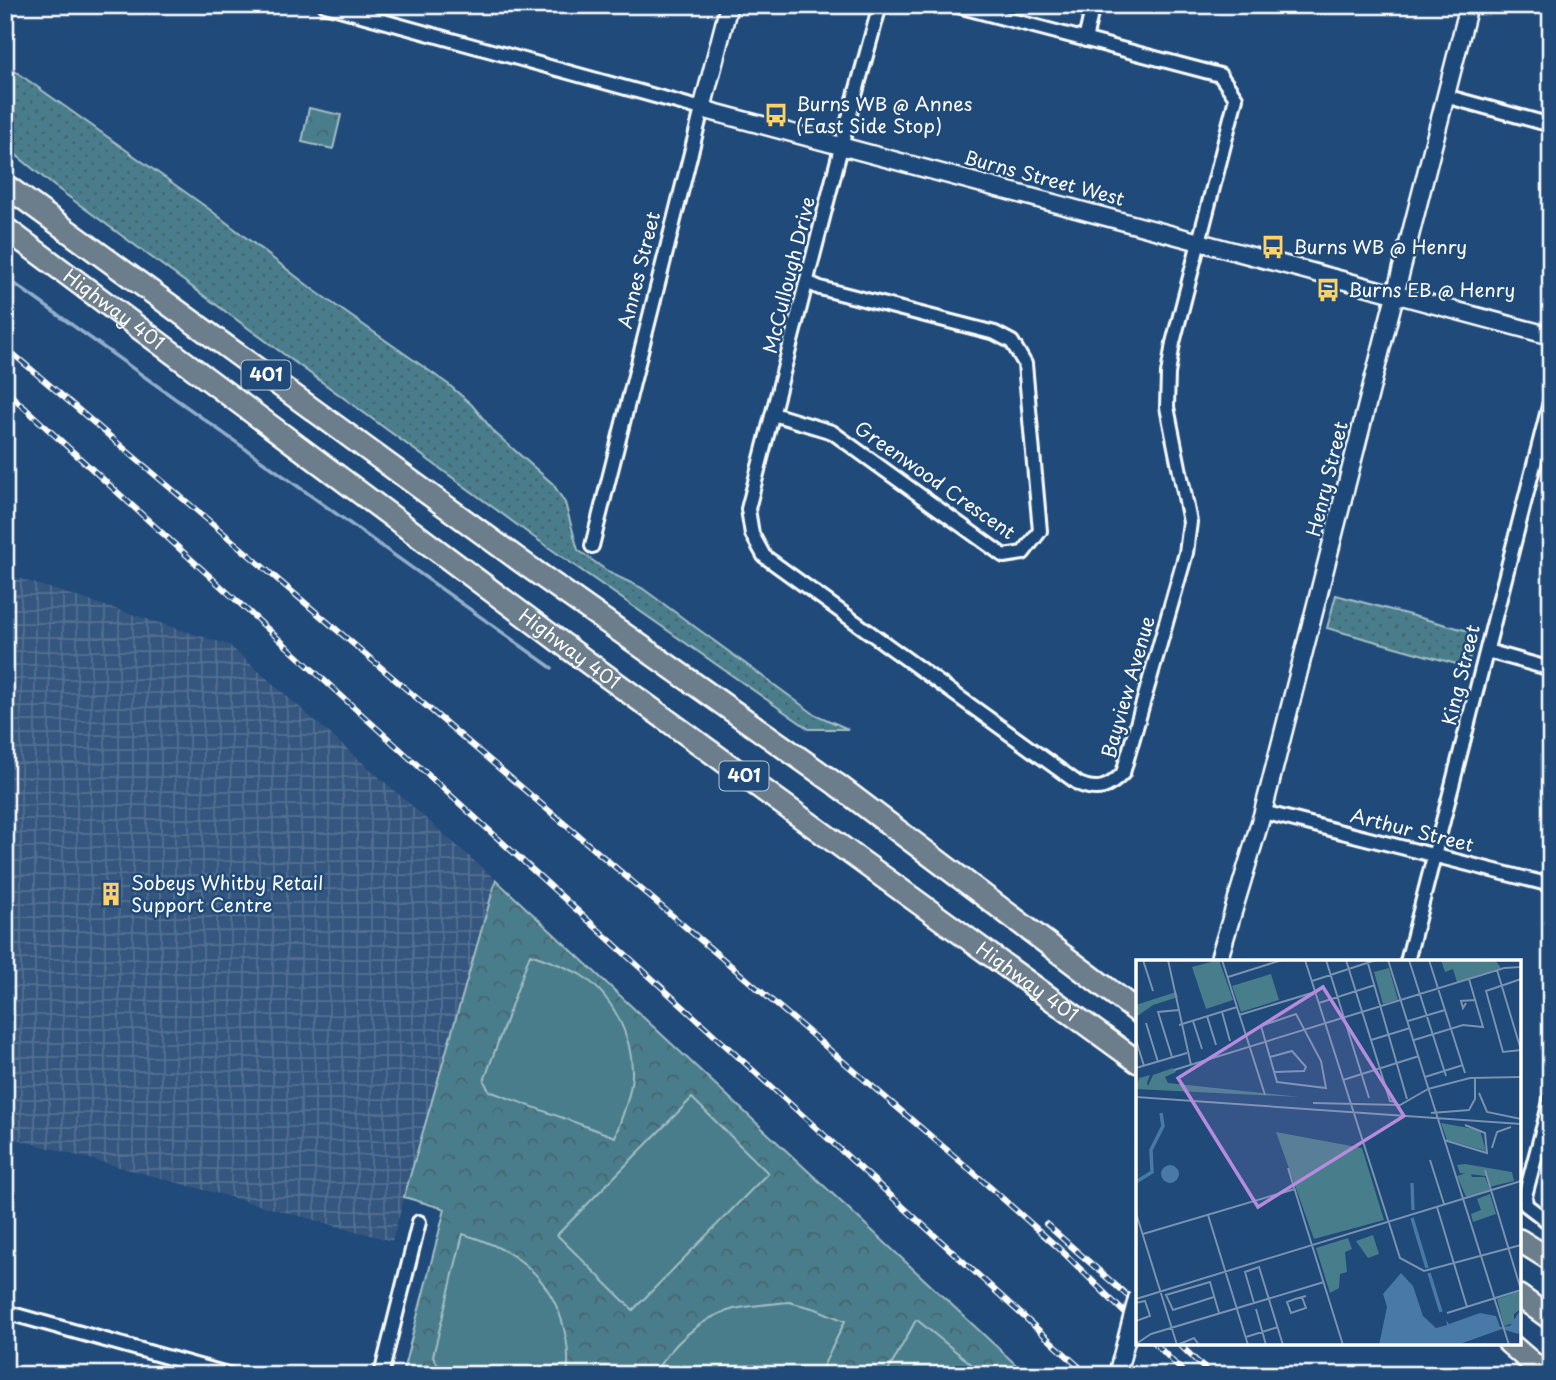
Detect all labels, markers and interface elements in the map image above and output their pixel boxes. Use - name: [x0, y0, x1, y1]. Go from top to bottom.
- place label: Burns WB @ Annes (East Side Stop): [796, 89, 972, 139]
- bus stop icon: Burns WB @ Annes (East Side Stop): [762, 101, 790, 129]
- street label: Burns Street West: [961, 142, 1128, 212]
- street label: McCullough Drive: [755, 193, 821, 356]
- street label: Annes Street: [610, 208, 666, 331]
- place label: Burns WB @ Henry: [1293, 232, 1467, 260]
- bus stop icon: Burns WB @ Henry: [1259, 233, 1287, 261]
- street label: Highway 401: [58, 261, 171, 356]
- place label: Burns EB @ Henry: [1348, 275, 1515, 303]
- bus stop icon: Burns EB @ Henry: [1314, 276, 1342, 304]
- road number: 401: [242, 360, 290, 390]
- street label: Greenwood Crescent: [850, 413, 1022, 545]
- street label: Henry Street: [1298, 418, 1354, 539]
- street label: Highway 401: [514, 601, 627, 695]
- street label: Bayview Avenue: [1093, 612, 1161, 761]
- street label: King Street: [1434, 621, 1486, 728]
- road number: 401: [720, 762, 768, 790]
- street label: Arthur Street: [1348, 800, 1477, 858]
- place label: Sobeys Whitby Retail Support Centre: [131, 868, 323, 918]
- building icon: Sobeys Whitby Retail Support Centre: [97, 880, 125, 908]
- street label: Highway 401: [971, 934, 1085, 1027]
- inset map: [1136, 960, 1521, 1345]

